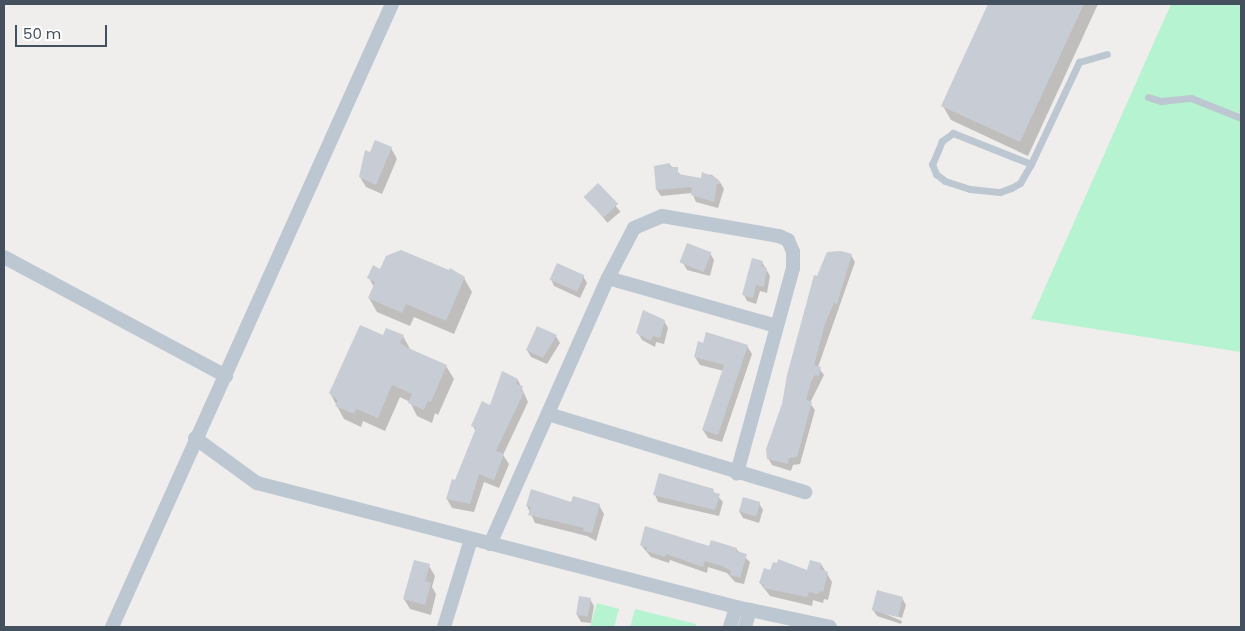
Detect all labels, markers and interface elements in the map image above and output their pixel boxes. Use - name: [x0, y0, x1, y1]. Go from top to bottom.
- scale bar: [18, 15, 110, 47]
- text: 50 m: [23, 23, 61, 44]

